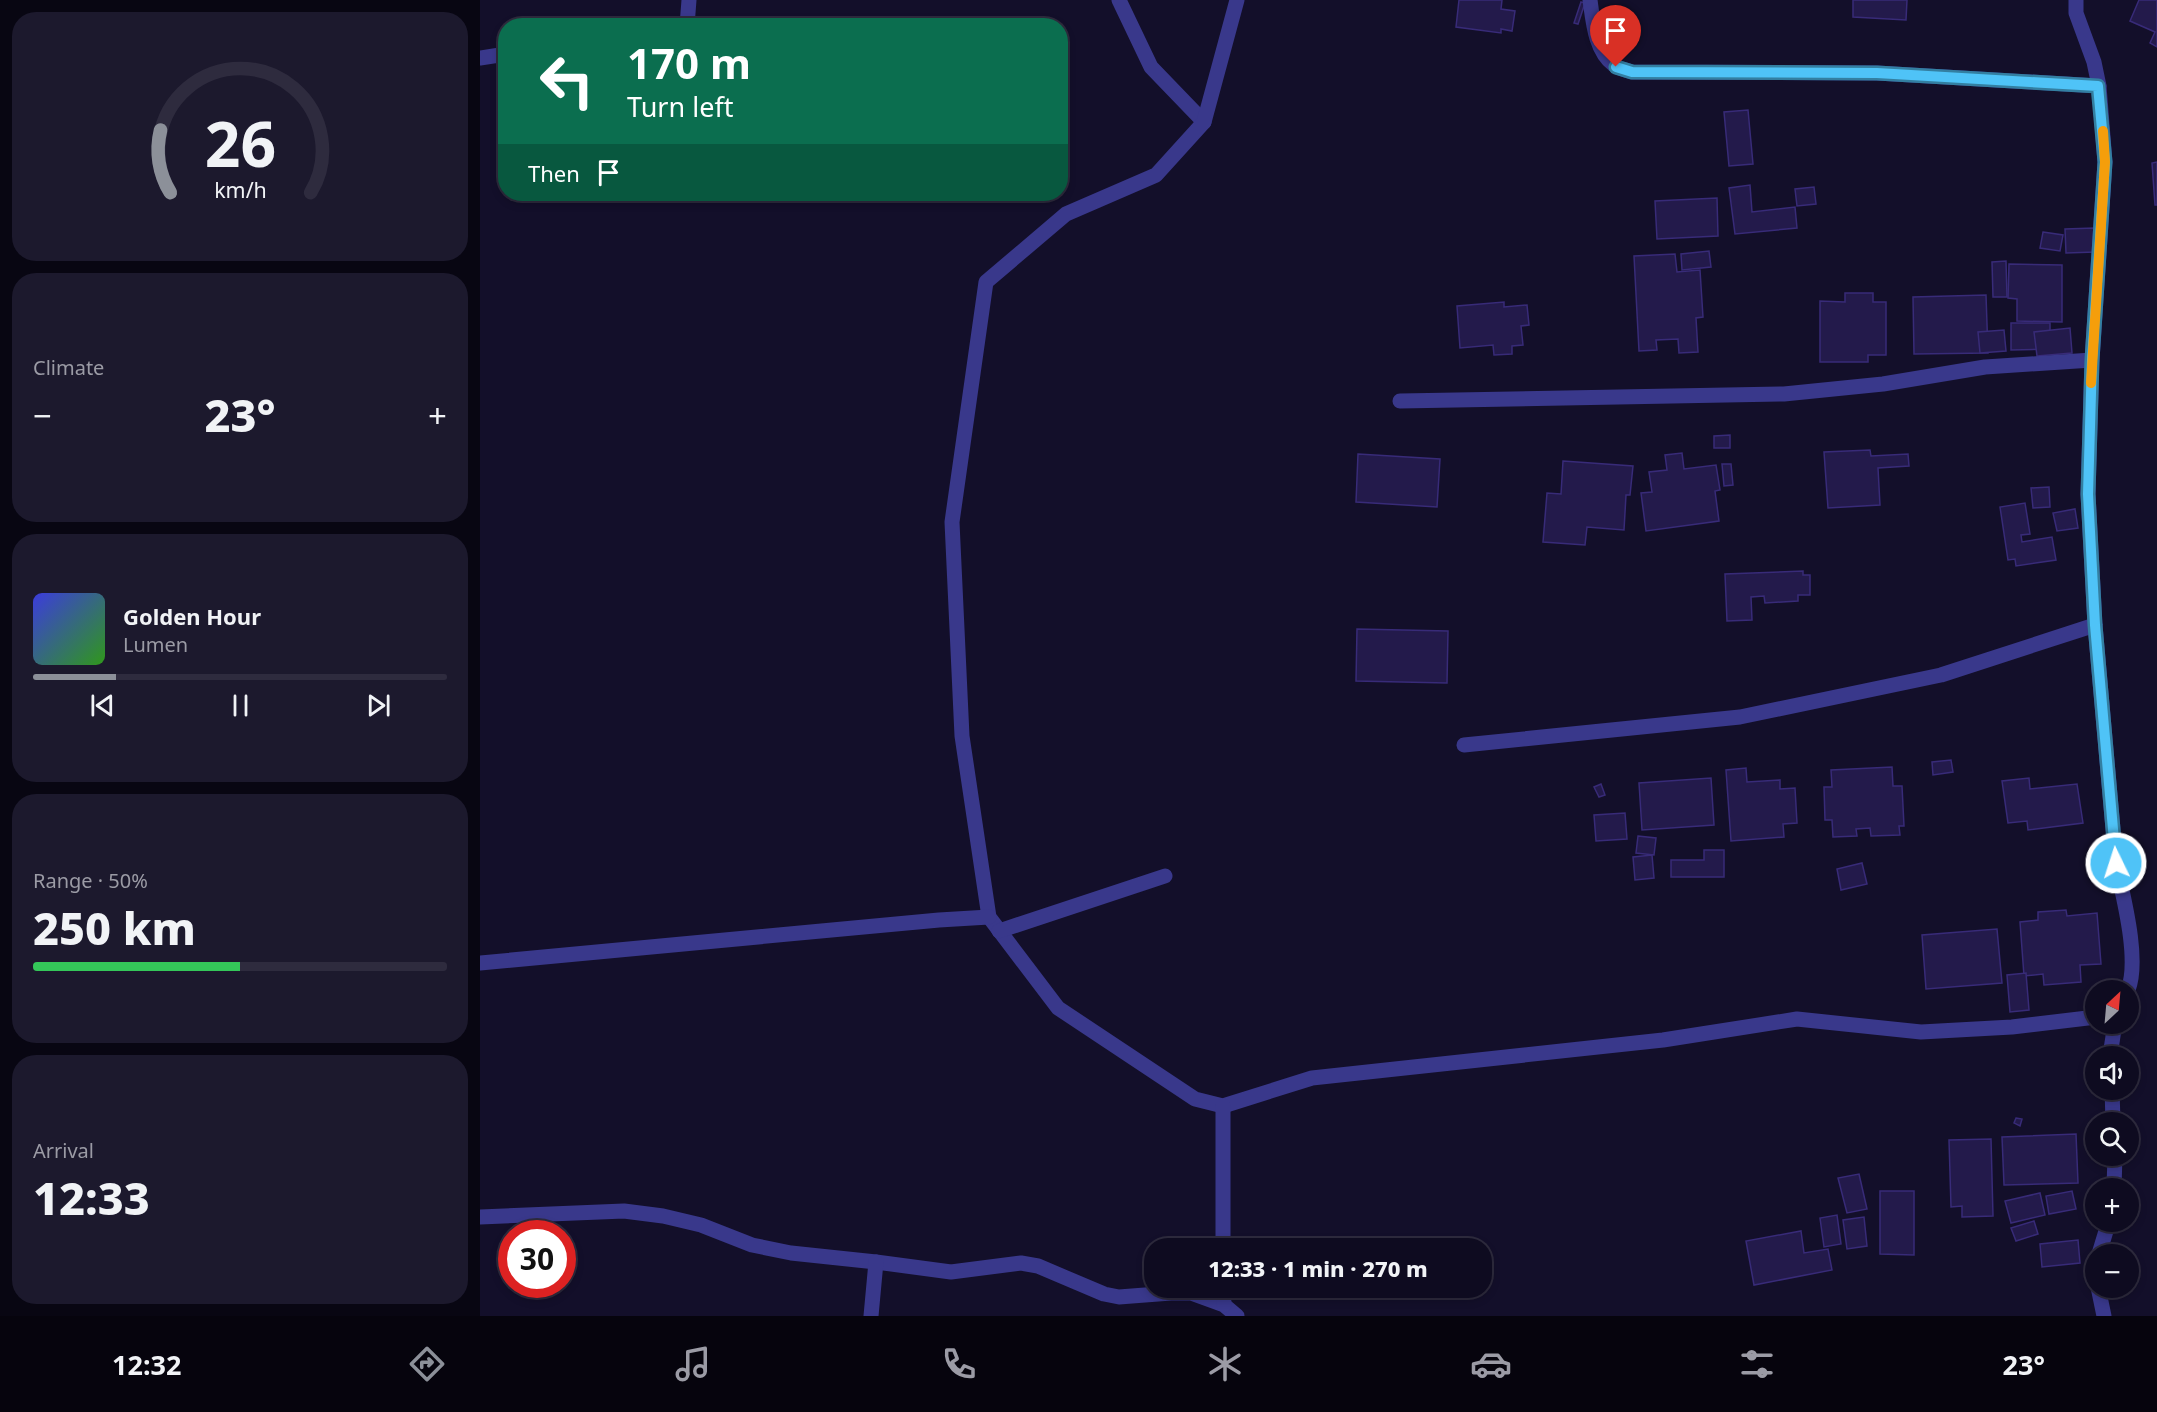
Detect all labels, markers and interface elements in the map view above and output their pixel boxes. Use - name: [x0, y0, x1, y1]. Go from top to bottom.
- pin: [1590, 5, 1641, 67]
- icon: arrive: [1599, 14, 1632, 47]
- text: 170 m: [627, 34, 751, 91]
- icon: left: [528, 42, 606, 120]
- text: Turn left: [627, 88, 733, 125]
- text: 26: [204, 101, 276, 186]
- icon: arrive: [592, 156, 625, 189]
- text: Then: [528, 158, 580, 188]
- text: km/h: [214, 176, 266, 205]
- text: Climate: [33, 354, 104, 381]
- text: 23°: [204, 384, 276, 445]
- text: −: [33, 393, 52, 438]
- text: +: [428, 393, 447, 438]
- text: Golden Hour: [123, 601, 261, 631]
- text: Lumen: [123, 631, 188, 658]
- icon: previous: [86, 689, 119, 722]
- icon: pause: [224, 689, 257, 722]
- icon: next: [362, 689, 395, 722]
- position arrow: [2084, 831, 2148, 895]
- text: Range · 50%: [33, 867, 148, 894]
- text: 250 km: [33, 897, 196, 958]
- north arrow: [2085, 980, 2139, 1034]
- map controls: [2085, 980, 2139, 1298]
- button: sound: [2085, 1046, 2139, 1100]
- button: search: [2085, 1112, 2139, 1166]
- text: Arrival: [33, 1137, 94, 1164]
- text: 12:33: [33, 1167, 150, 1228]
- button: +: [2085, 1178, 2139, 1232]
- speed limit sign: 30: [498, 1220, 576, 1298]
- button: −: [2085, 1244, 2139, 1298]
- text: 12:33 · 1 min · 270 m: [1208, 1253, 1428, 1283]
- icon: directions: [406, 1343, 448, 1385]
- icon: music: [672, 1343, 714, 1385]
- icon: phone: [938, 1343, 980, 1385]
- icon: climate: [1204, 1343, 1246, 1385]
- icon: car: [1470, 1343, 1512, 1385]
- icon: filters: [1736, 1343, 1778, 1385]
- text: 12:32: [112, 1346, 181, 1383]
- text: 23°: [2003, 1346, 2045, 1383]

